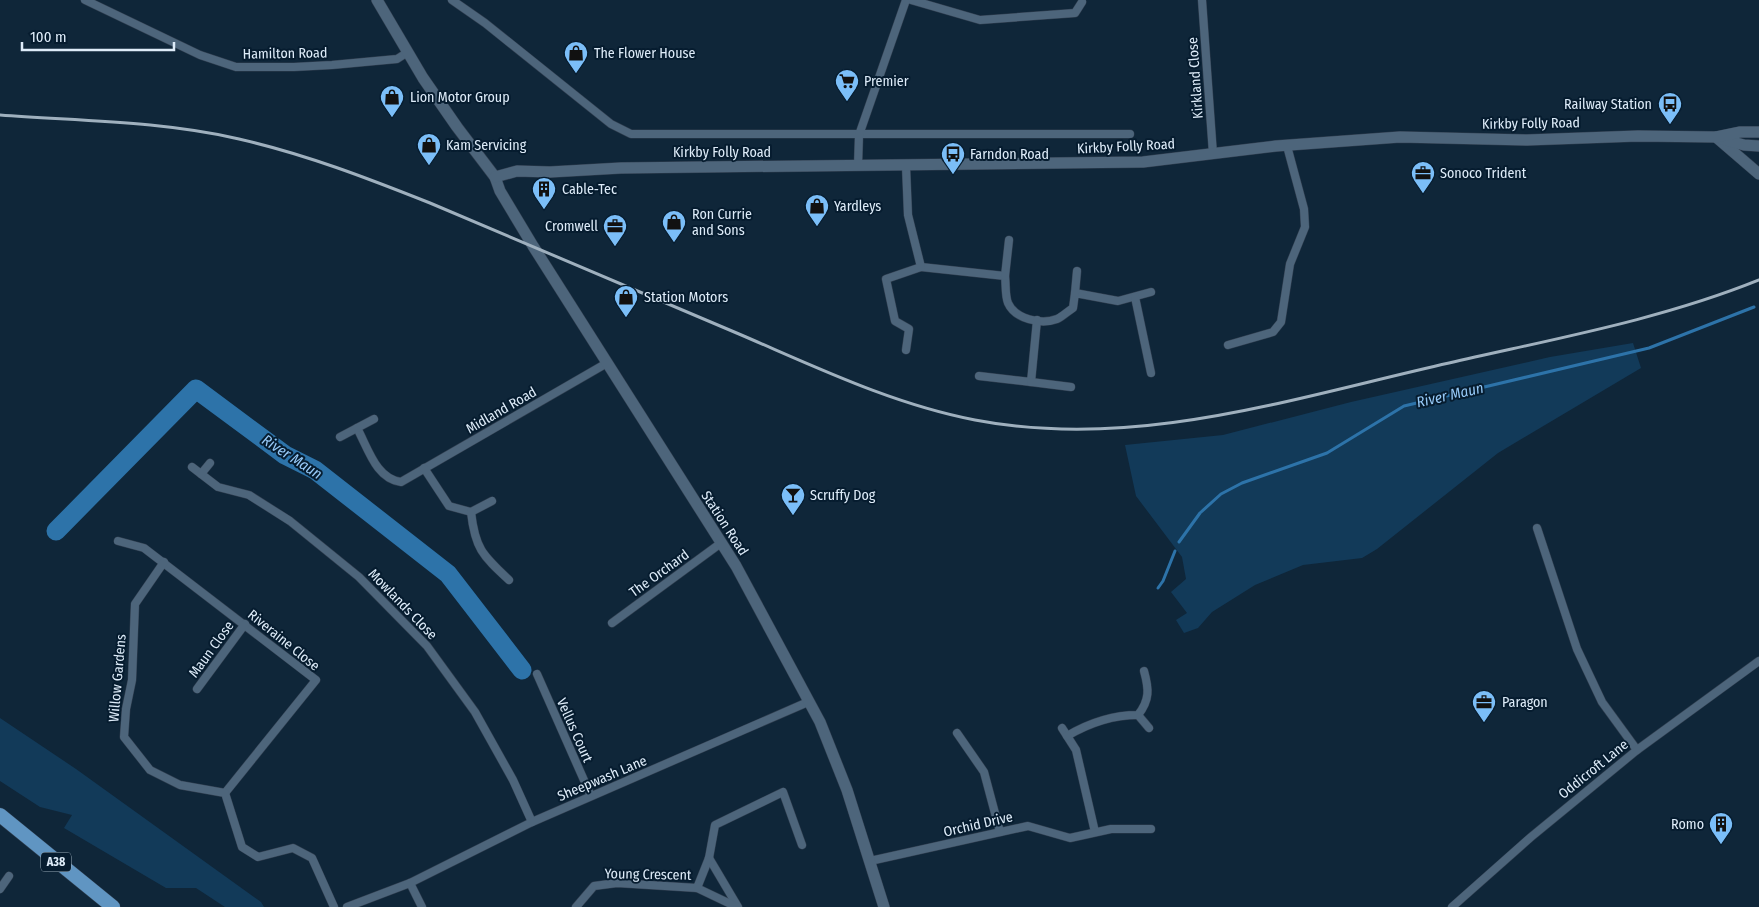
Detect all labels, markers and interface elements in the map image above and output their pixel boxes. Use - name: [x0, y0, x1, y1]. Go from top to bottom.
- scale bar: [22, 20, 175, 52]
- text: 100 m: [30, 28, 67, 46]
- street label: Kirkland Close: [1184, 36, 1207, 119]
- shop icon: The Flower House: [563, 40, 589, 74]
- street label: Hamilton Road: [242, 44, 328, 63]
- place label: The Flower House: [594, 45, 695, 62]
- supermarket icon: Premier: [834, 68, 860, 102]
- place label: Premier: [864, 73, 909, 90]
- shop icon: Lion Motor Group: [379, 84, 405, 118]
- place label: Lion Motor Group: [410, 89, 510, 106]
- bus stop icon: Railway Station: [1657, 91, 1683, 125]
- place label: Railway Station: [1564, 96, 1652, 113]
- street label: Kirkby Folly Road: [1482, 114, 1580, 133]
- shop icon: Kam Servicing: [416, 132, 442, 166]
- street label: Kirkby Folly Road: [1077, 135, 1175, 158]
- place label: Kam Servicing: [446, 137, 527, 154]
- bus stop icon: Farndon Road: [940, 141, 966, 175]
- street label: Kirkby Folly Road: [673, 144, 771, 161]
- place label: Farndon Road: [970, 146, 1049, 163]
- office icon: Sonoco Trident: [1410, 160, 1436, 194]
- place label: Sonoco Trident: [1440, 165, 1527, 182]
- building icon: Cable-Tec: [531, 176, 557, 210]
- place label: Cable-Tec: [562, 181, 617, 198]
- shop icon: Yardleys: [804, 193, 830, 227]
- place label: Yardleys: [834, 198, 881, 215]
- place label: Ron Currie and Sons: [692, 206, 752, 239]
- shop icon: Ron Currie and Sons: [661, 209, 687, 243]
- office icon: Cromwell: [602, 213, 628, 247]
- place label: Cromwell: [545, 218, 598, 235]
- shop icon: Station Motors: [613, 284, 639, 318]
- place label: Station Motors: [644, 289, 728, 306]
- water label: River Maun: [1415, 379, 1485, 411]
- street label: Midland Road: [463, 383, 540, 437]
- water label: River Maun: [258, 431, 326, 483]
- bar icon: Scruffy Dog: [780, 482, 806, 516]
- place label: Scruffy Dog: [810, 487, 876, 504]
- street label: Station Road: [697, 488, 752, 559]
- street label: The Orchard: [626, 546, 692, 601]
- street label: Mowlands Close: [365, 565, 441, 643]
- street label: Riveraine Close: [244, 606, 323, 675]
- street label: Maun Close: [185, 618, 238, 681]
- street label: Willow Gardens: [105, 633, 130, 723]
- office icon: Paragon: [1471, 689, 1497, 723]
- place label: Paragon: [1502, 694, 1548, 711]
- street label: Vellus Court: [553, 695, 596, 765]
- street label: Oddicroft Lane: [1555, 736, 1632, 803]
- street label: Sheepwash Lane: [555, 752, 649, 805]
- street label: Orchid Drive: [942, 808, 1015, 841]
- building icon: Romo: [1708, 811, 1734, 845]
- place label: Romo: [1671, 816, 1704, 833]
- road number: A38: [41, 852, 71, 872]
- street label: Young Crescent: [604, 865, 692, 884]

